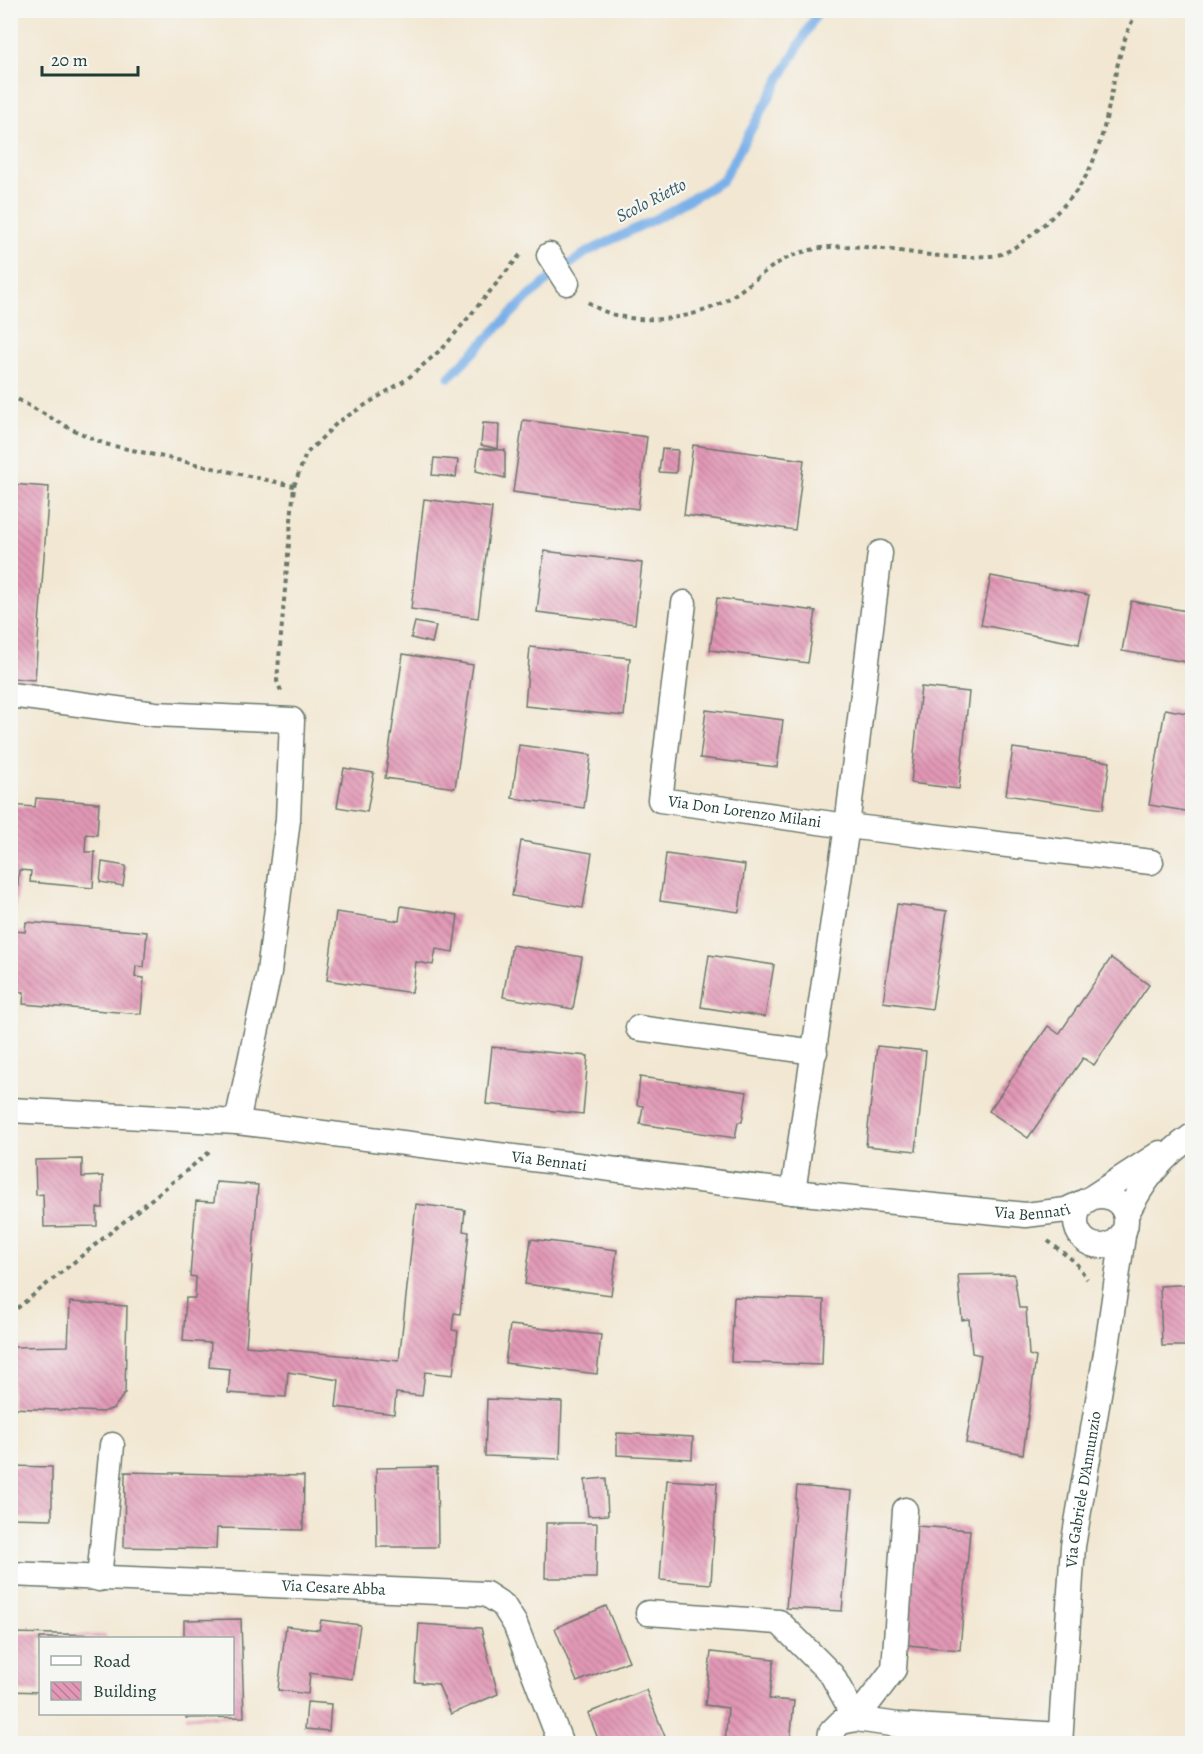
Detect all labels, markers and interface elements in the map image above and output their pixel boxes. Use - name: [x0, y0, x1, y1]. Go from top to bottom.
- scale bar: [42, 39, 138, 77]
- text: 20 m: [51, 48, 88, 72]
- water label: Scolo Rietto: [612, 172, 690, 228]
- street label: Via Don Lorenzo Milani: [666, 790, 823, 833]
- street label: Via Bennati: [509, 1146, 588, 1177]
- street label: Via Bennati: [992, 1198, 1074, 1226]
- street label: Via Gabriele D'Annunzio: [1061, 1409, 1107, 1569]
- street label: Via Cesare Abba: [280, 1574, 387, 1601]
- legend: [39, 1637, 234, 1715]
- text: Road: [93, 1649, 131, 1673]
- text: Building: [93, 1679, 157, 1703]

